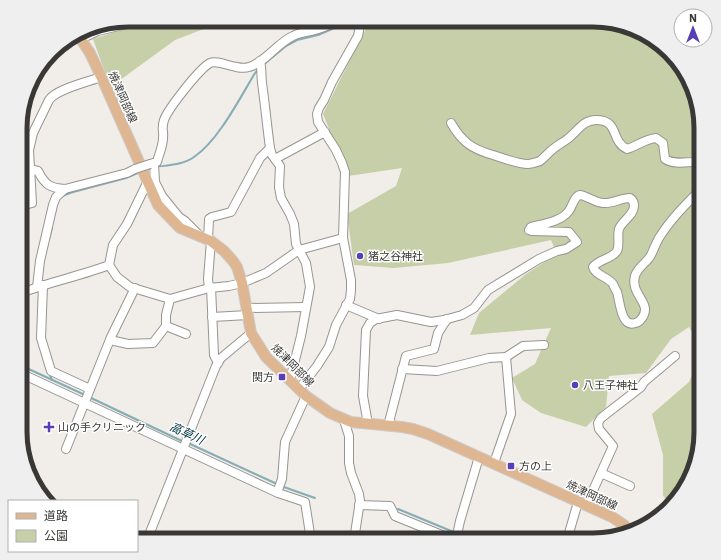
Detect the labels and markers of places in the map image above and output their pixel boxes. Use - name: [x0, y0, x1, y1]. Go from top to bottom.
- place label: 猪之谷神社: [368, 249, 423, 263]
- marker: 猪之谷神社: [355, 251, 365, 261]
- place label: 関方: [252, 370, 274, 384]
- marker: 関方: [277, 372, 287, 382]
- place label: 八王子神社: [583, 378, 638, 392]
- marker: 八王子神社: [570, 380, 580, 390]
- place label: 山の手クリニック: [58, 420, 146, 434]
- marker: 山の手クリニック: [43, 421, 55, 433]
- place label: 方の上: [519, 459, 552, 473]
- marker: 方の上: [506, 461, 516, 471]

